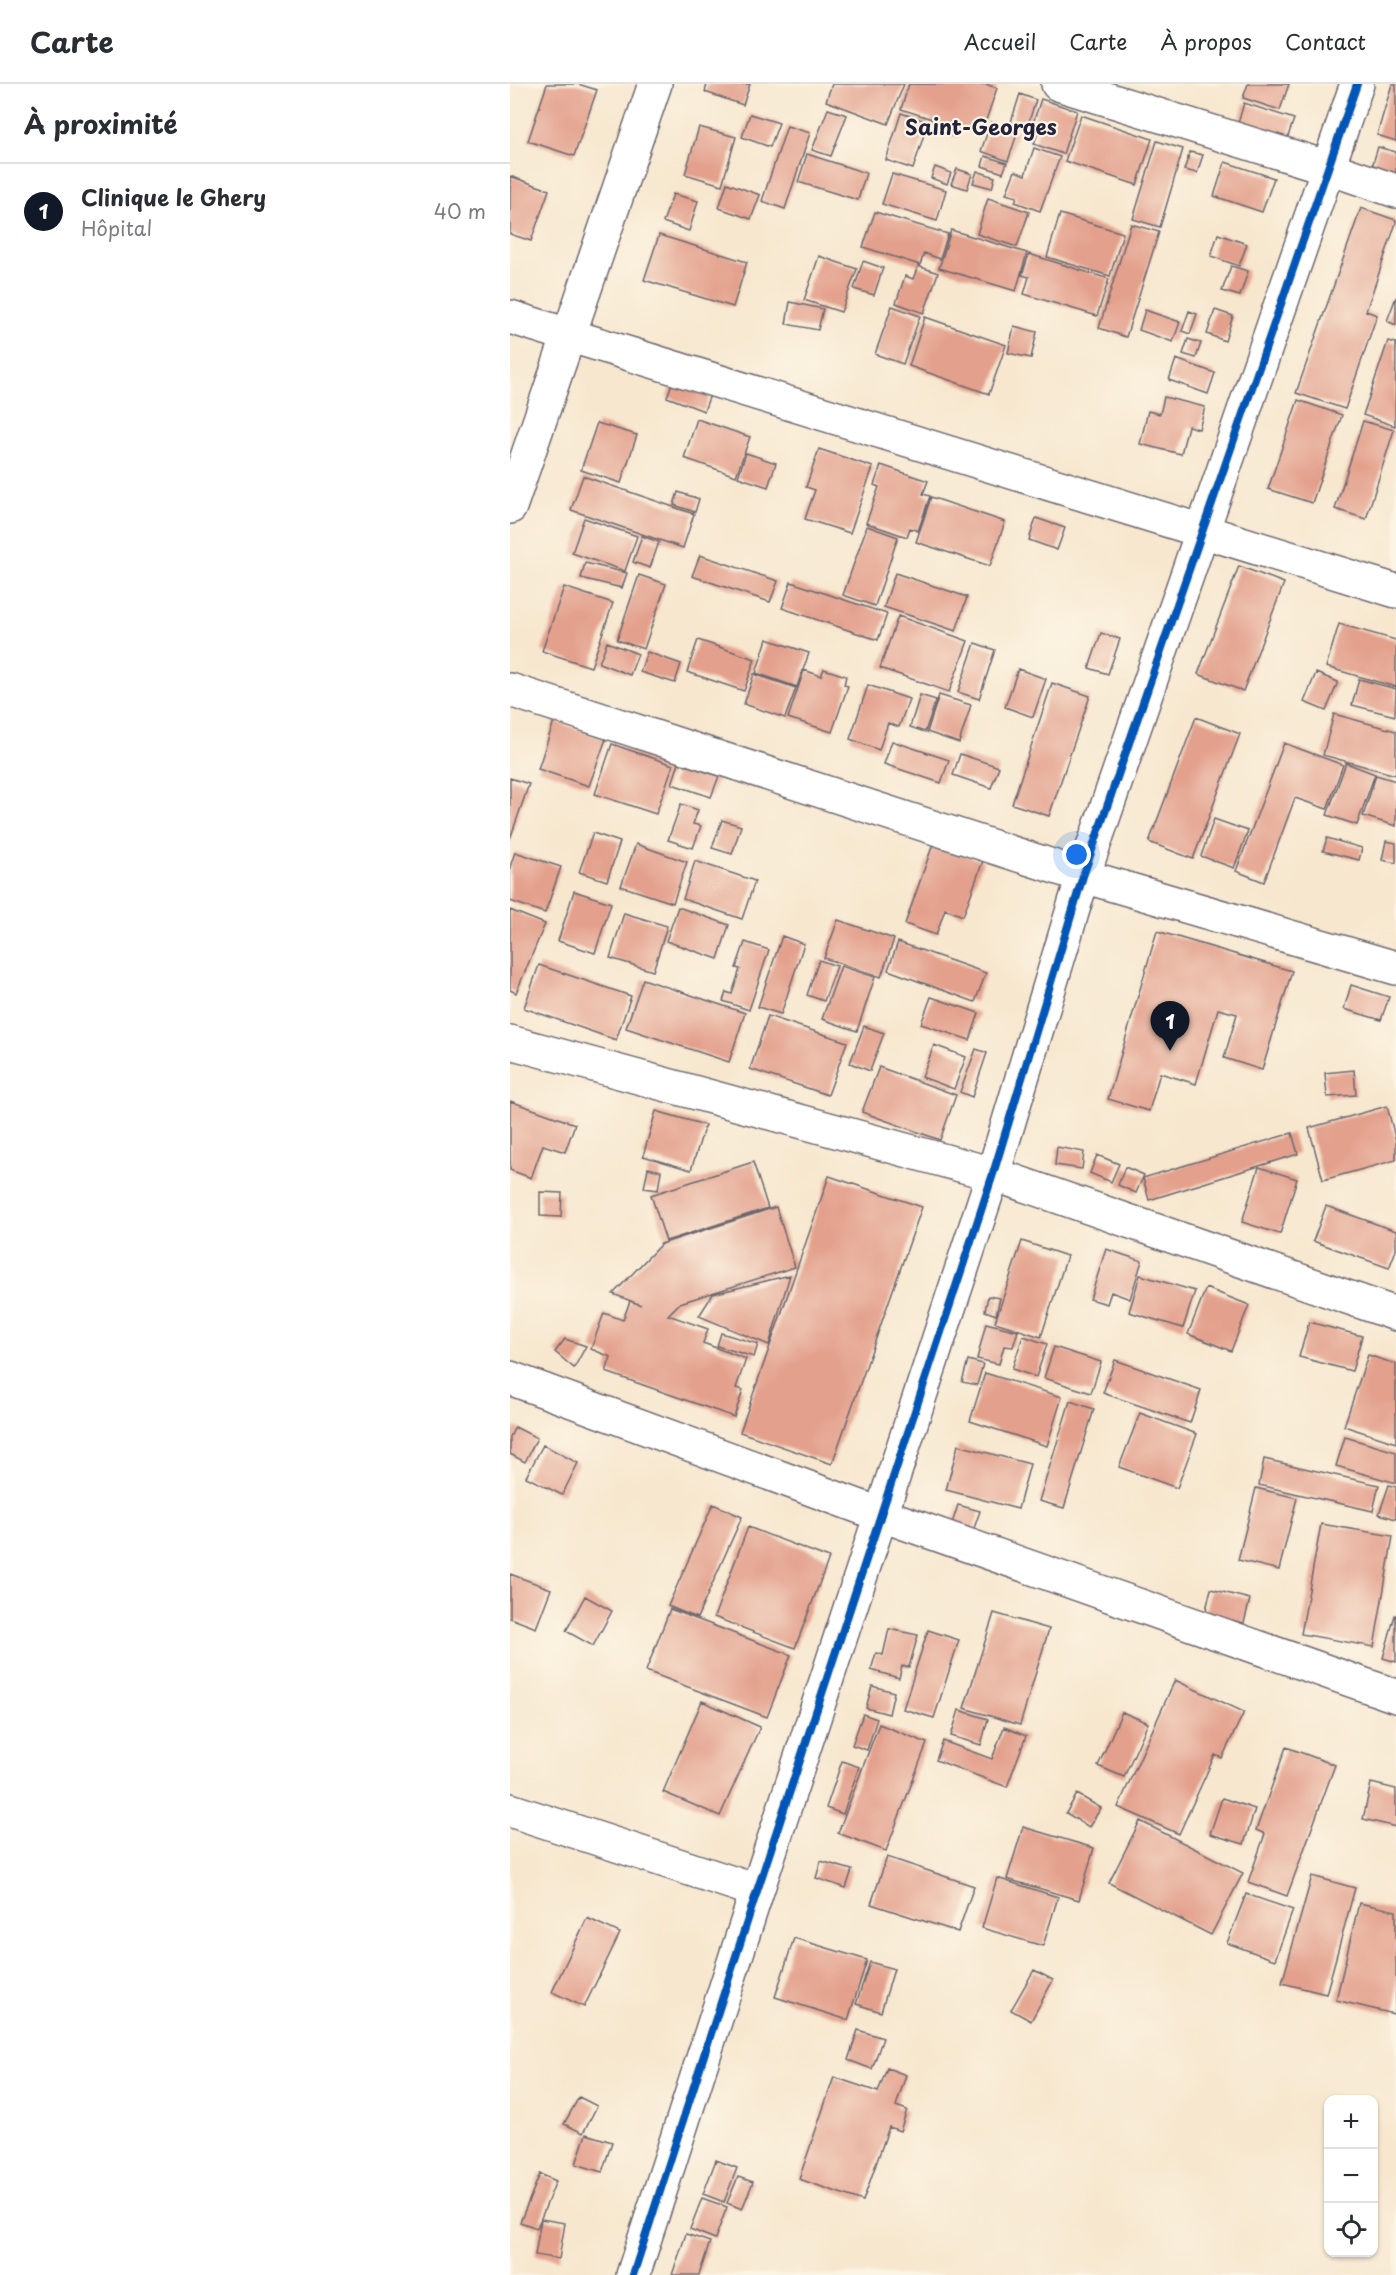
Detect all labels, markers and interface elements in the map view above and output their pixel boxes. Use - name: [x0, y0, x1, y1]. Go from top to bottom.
- text: Carte: [30, 20, 114, 63]
- text: Accueil: [964, 25, 1036, 57]
- text: Carte: [1069, 25, 1127, 57]
- text: À propos: [1160, 25, 1252, 57]
- text: Contact: [1285, 25, 1366, 57]
- text: À proximité: [24, 104, 178, 143]
- district label: Saint-Georges: [905, 110, 1057, 142]
- text: Clinique le Ghery: [81, 180, 266, 213]
- text: 1: [39, 196, 48, 226]
- text: 40 m: [434, 196, 486, 226]
- text: Hôpital: [81, 213, 152, 243]
- your location: [1062, 840, 1091, 869]
- pin: 1: [1150, 1002, 1190, 1051]
- map controls: [1324, 2095, 1378, 2257]
- button: +: [1324, 2095, 1378, 2149]
- button: −: [1324, 2149, 1378, 2203]
- button: locate: [1324, 2203, 1378, 2257]

